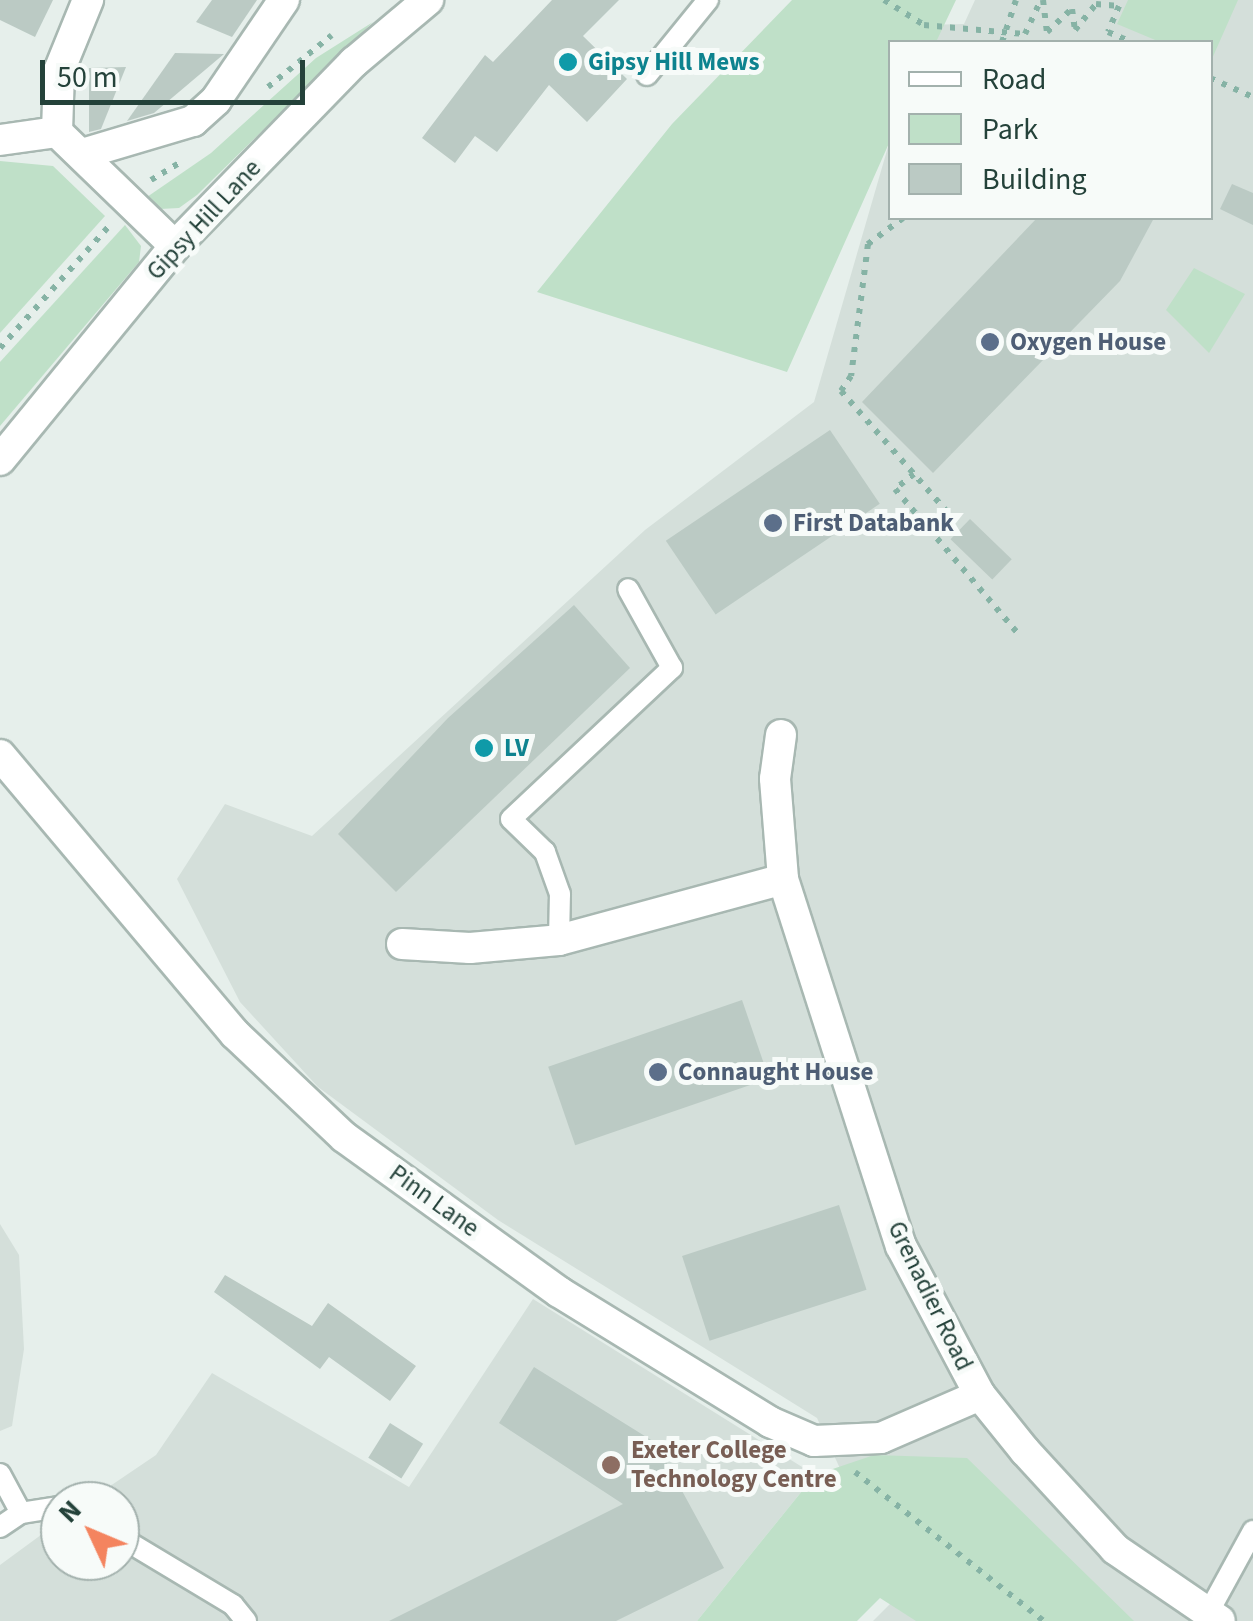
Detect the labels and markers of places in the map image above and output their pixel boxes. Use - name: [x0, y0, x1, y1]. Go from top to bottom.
- place label: Gipsy Hill Mews: [588, 47, 760, 77]
- marker: Gipsy Hill Mews: [557, 51, 579, 73]
- place label: Oxygen House: [1010, 327, 1166, 357]
- marker: Oxygen House: [979, 331, 1001, 353]
- place label: First Databank: [793, 508, 954, 538]
- marker: First Databank: [762, 512, 784, 534]
- place label: LV: [504, 733, 529, 763]
- marker: LV: [473, 737, 495, 759]
- place label: Connaught House: [678, 1057, 874, 1087]
- marker: Connaught House: [647, 1061, 669, 1083]
- place label: Exeter College Technology Centre: [631, 1436, 837, 1495]
- marker: Exeter College Technology Centre: [600, 1454, 622, 1476]

